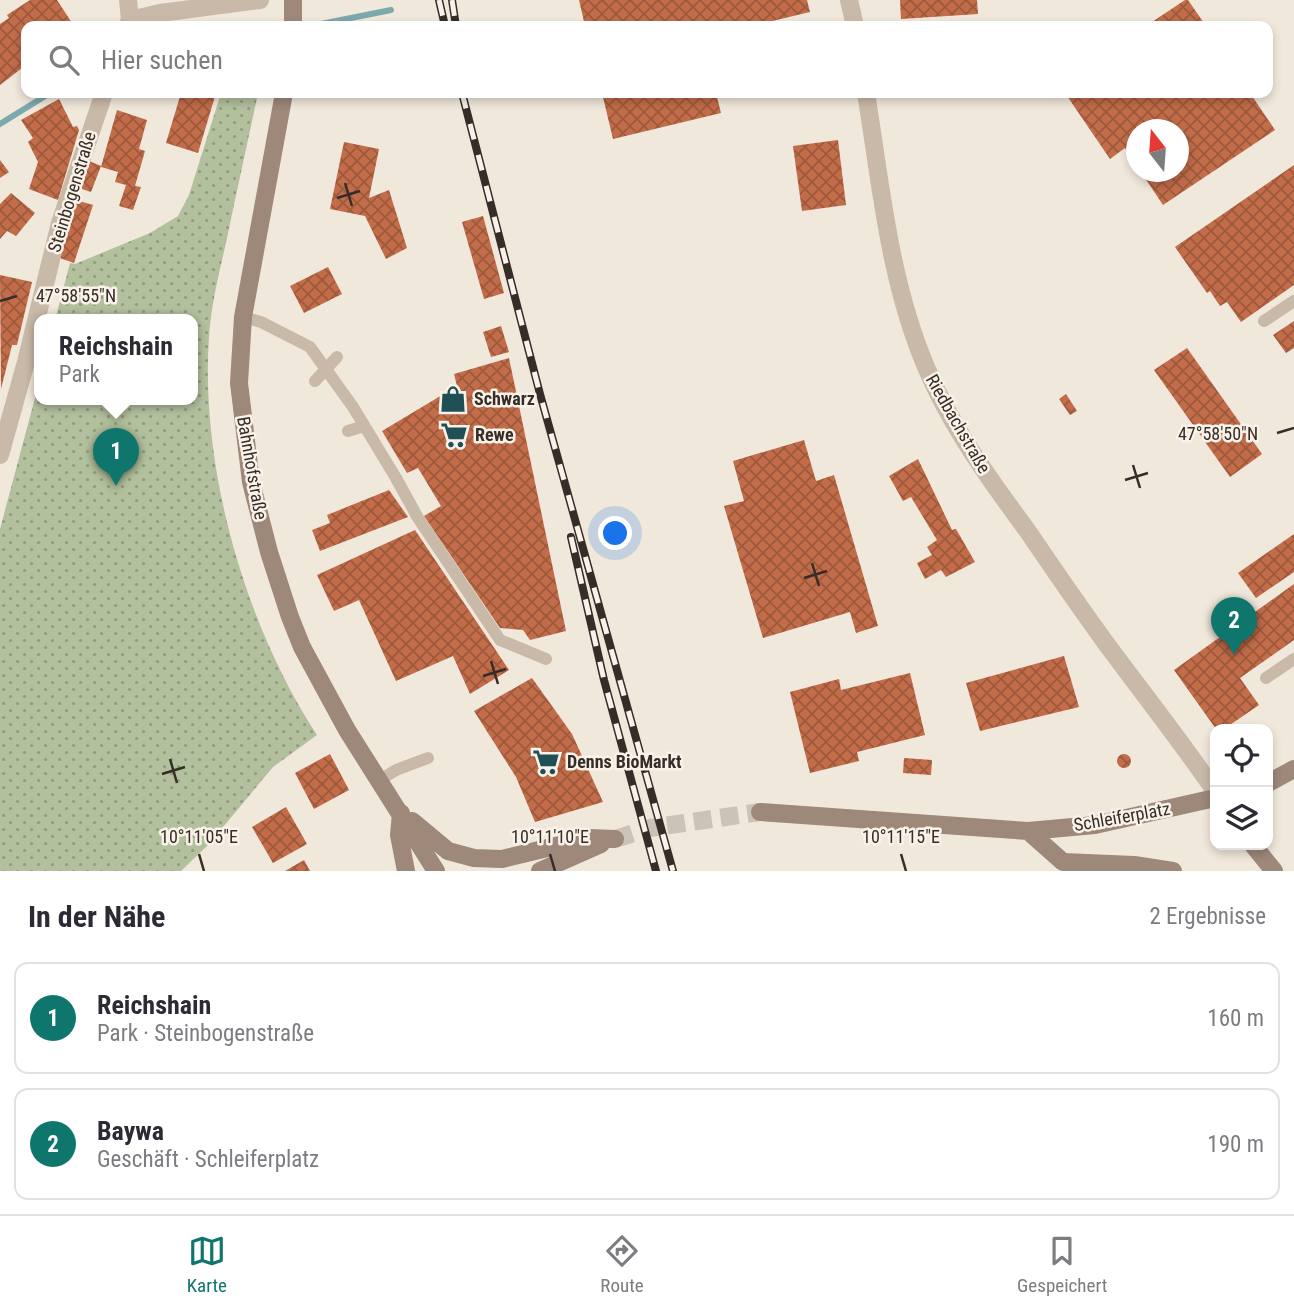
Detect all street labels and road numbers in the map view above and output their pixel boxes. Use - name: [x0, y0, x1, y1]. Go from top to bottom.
- street label: Steinbogenstraße: [43, 129, 100, 255]
- street label: Riedbachstraße: [922, 371, 995, 477]
- street label: Bahnhofstraße: [233, 415, 272, 521]
- street label: Schleiferplatz: [1072, 798, 1172, 835]

